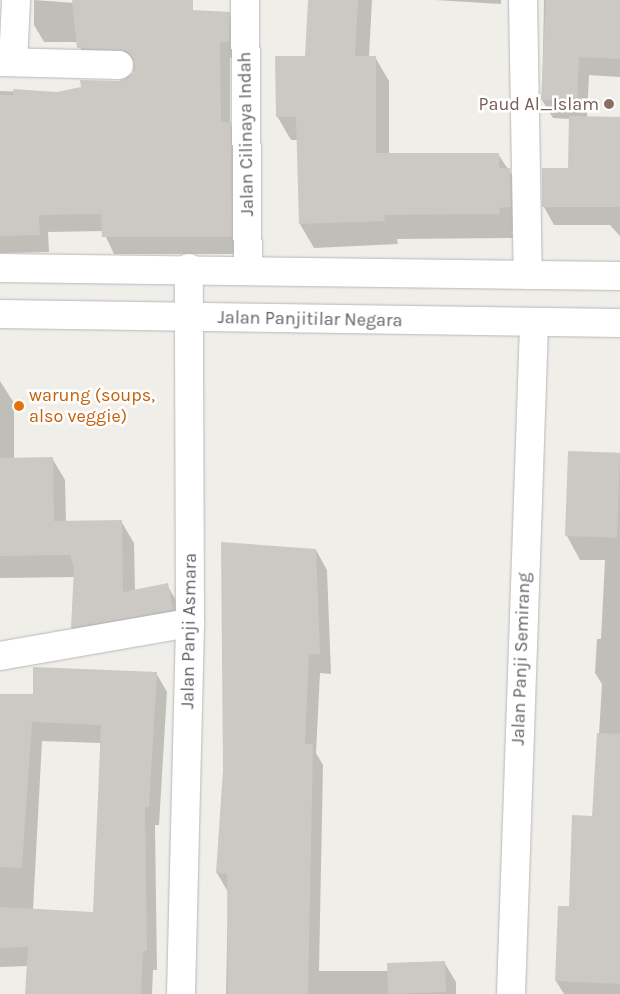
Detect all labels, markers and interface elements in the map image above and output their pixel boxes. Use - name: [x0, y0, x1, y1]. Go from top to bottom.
- street label: Jalan Cilinaya Indah: [234, 51, 258, 217]
- place label: Paud Al_Islam: [479, 93, 599, 115]
- marker: Paud Al_Islam: [603, 98, 615, 110]
- street label: Jalan Panjitilar Negara: [217, 307, 403, 331]
- place label: warung (soups, also veggie): [29, 385, 155, 428]
- marker: warung (soups, also veggie): [13, 400, 25, 412]
- street label: Jalan Panji Asmara: [177, 553, 201, 709]
- street label: Jalan Panji Semirang: [507, 572, 535, 746]

